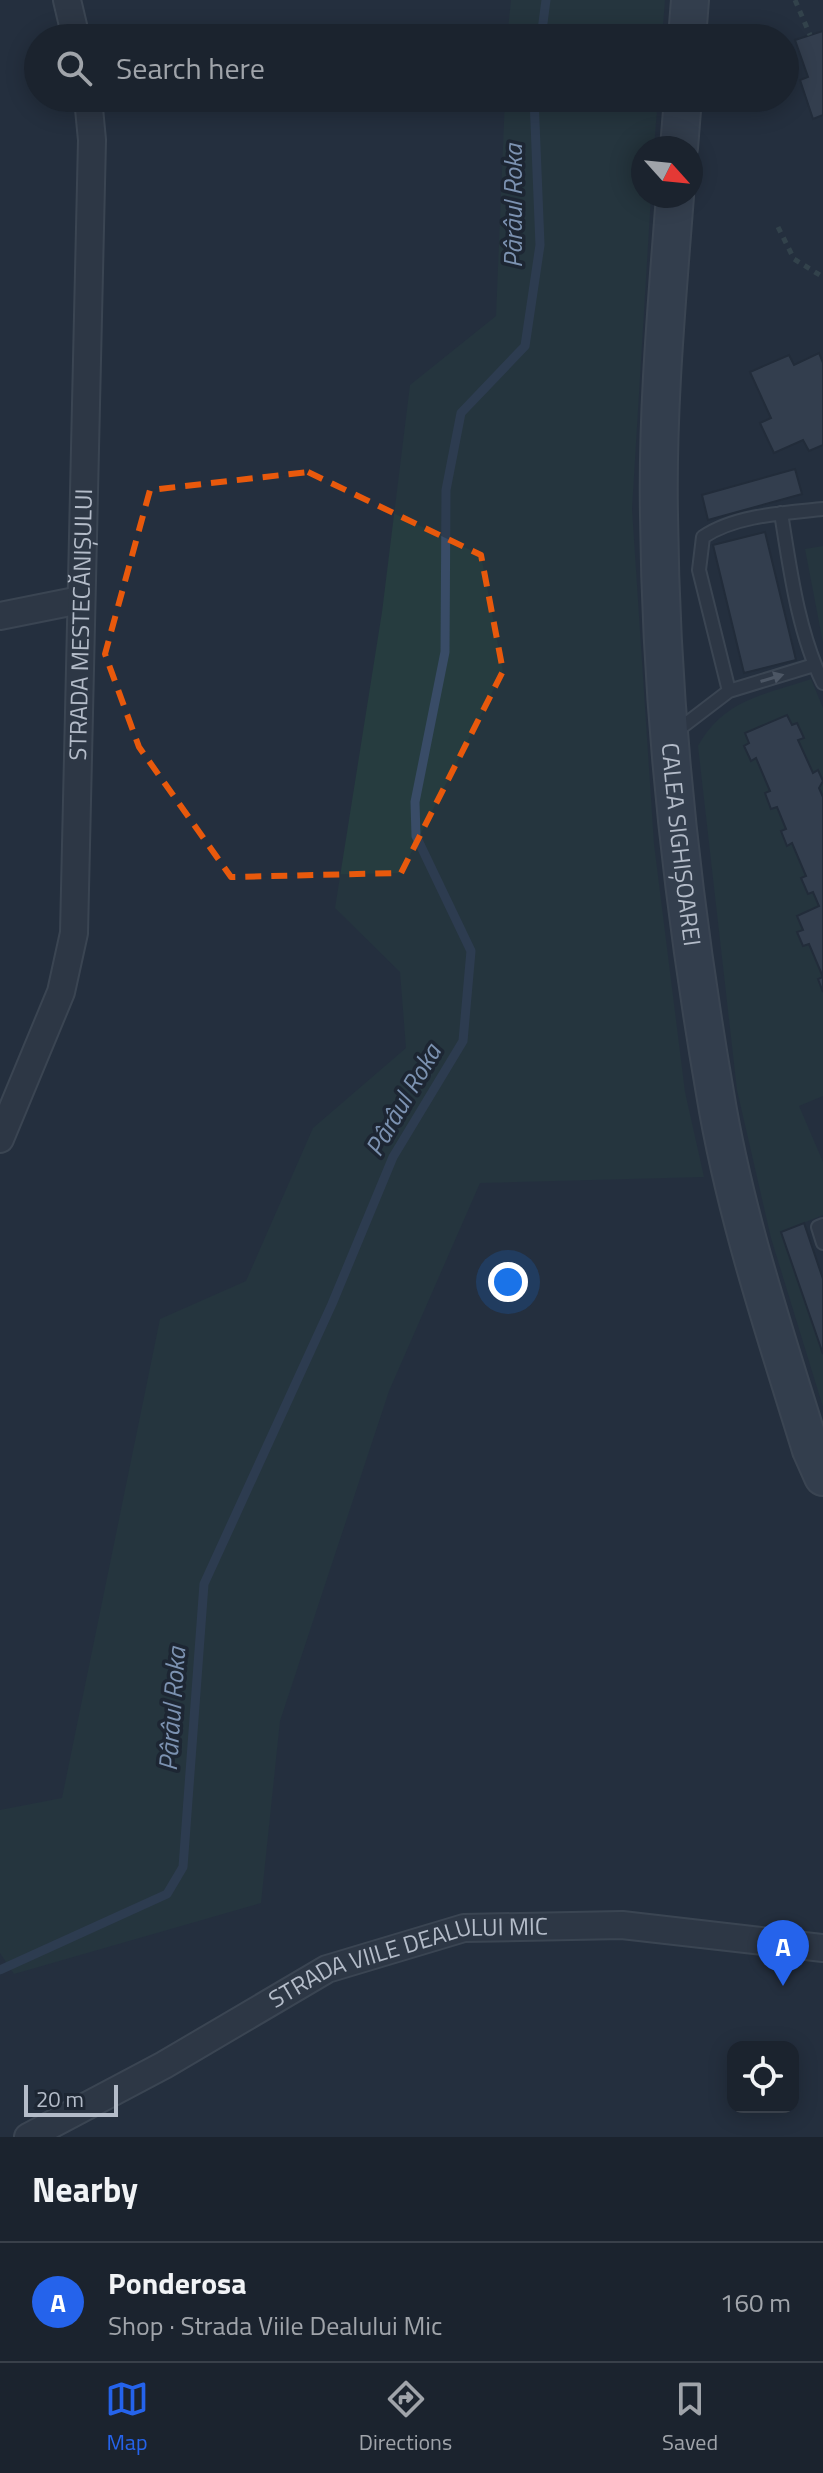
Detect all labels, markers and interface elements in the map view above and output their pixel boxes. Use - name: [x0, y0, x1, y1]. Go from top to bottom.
- search box: [24, 24, 799, 112]
- text: Search here: [116, 45, 265, 91]
- icon: search: [52, 46, 96, 90]
- north arrow: [631, 136, 703, 208]
- water label: Pârâul Roka: [493, 142, 532, 268]
- street label: STRADA MESTECĂNIȘULUI: [59, 488, 101, 761]
- one-way arrow: [760, 671, 784, 684]
- street label: CALEA SIGHIȘOAREI: [653, 741, 711, 948]
- water label: Pârâul Roka: [355, 1035, 451, 1163]
- your location: [488, 1262, 528, 1302]
- water label: Pârâul Roka: [148, 1644, 195, 1772]
- street label: STRADA VIILE DEALULUI MIC: [261, 1907, 548, 2017]
- pin: A: [757, 1920, 809, 1986]
- map controls: [727, 2041, 799, 2113]
- button: locate: [727, 2041, 799, 2113]
- scale bar: [24, 2081, 118, 2117]
- text: 20 m: [36, 2082, 84, 2116]
- text: Nearby: [32, 2163, 138, 2215]
- text: Ponderosa: [108, 2260, 247, 2306]
- text: A: [50, 2283, 66, 2322]
- text: 160 m: [720, 2283, 791, 2322]
- text: Shop · Strada Viile Dealului Mic: [108, 2306, 442, 2345]
- tab: Map: [105, 2377, 149, 2459]
- tab: Directions: [359, 2377, 452, 2459]
- tab: Saved: [662, 2377, 718, 2459]

